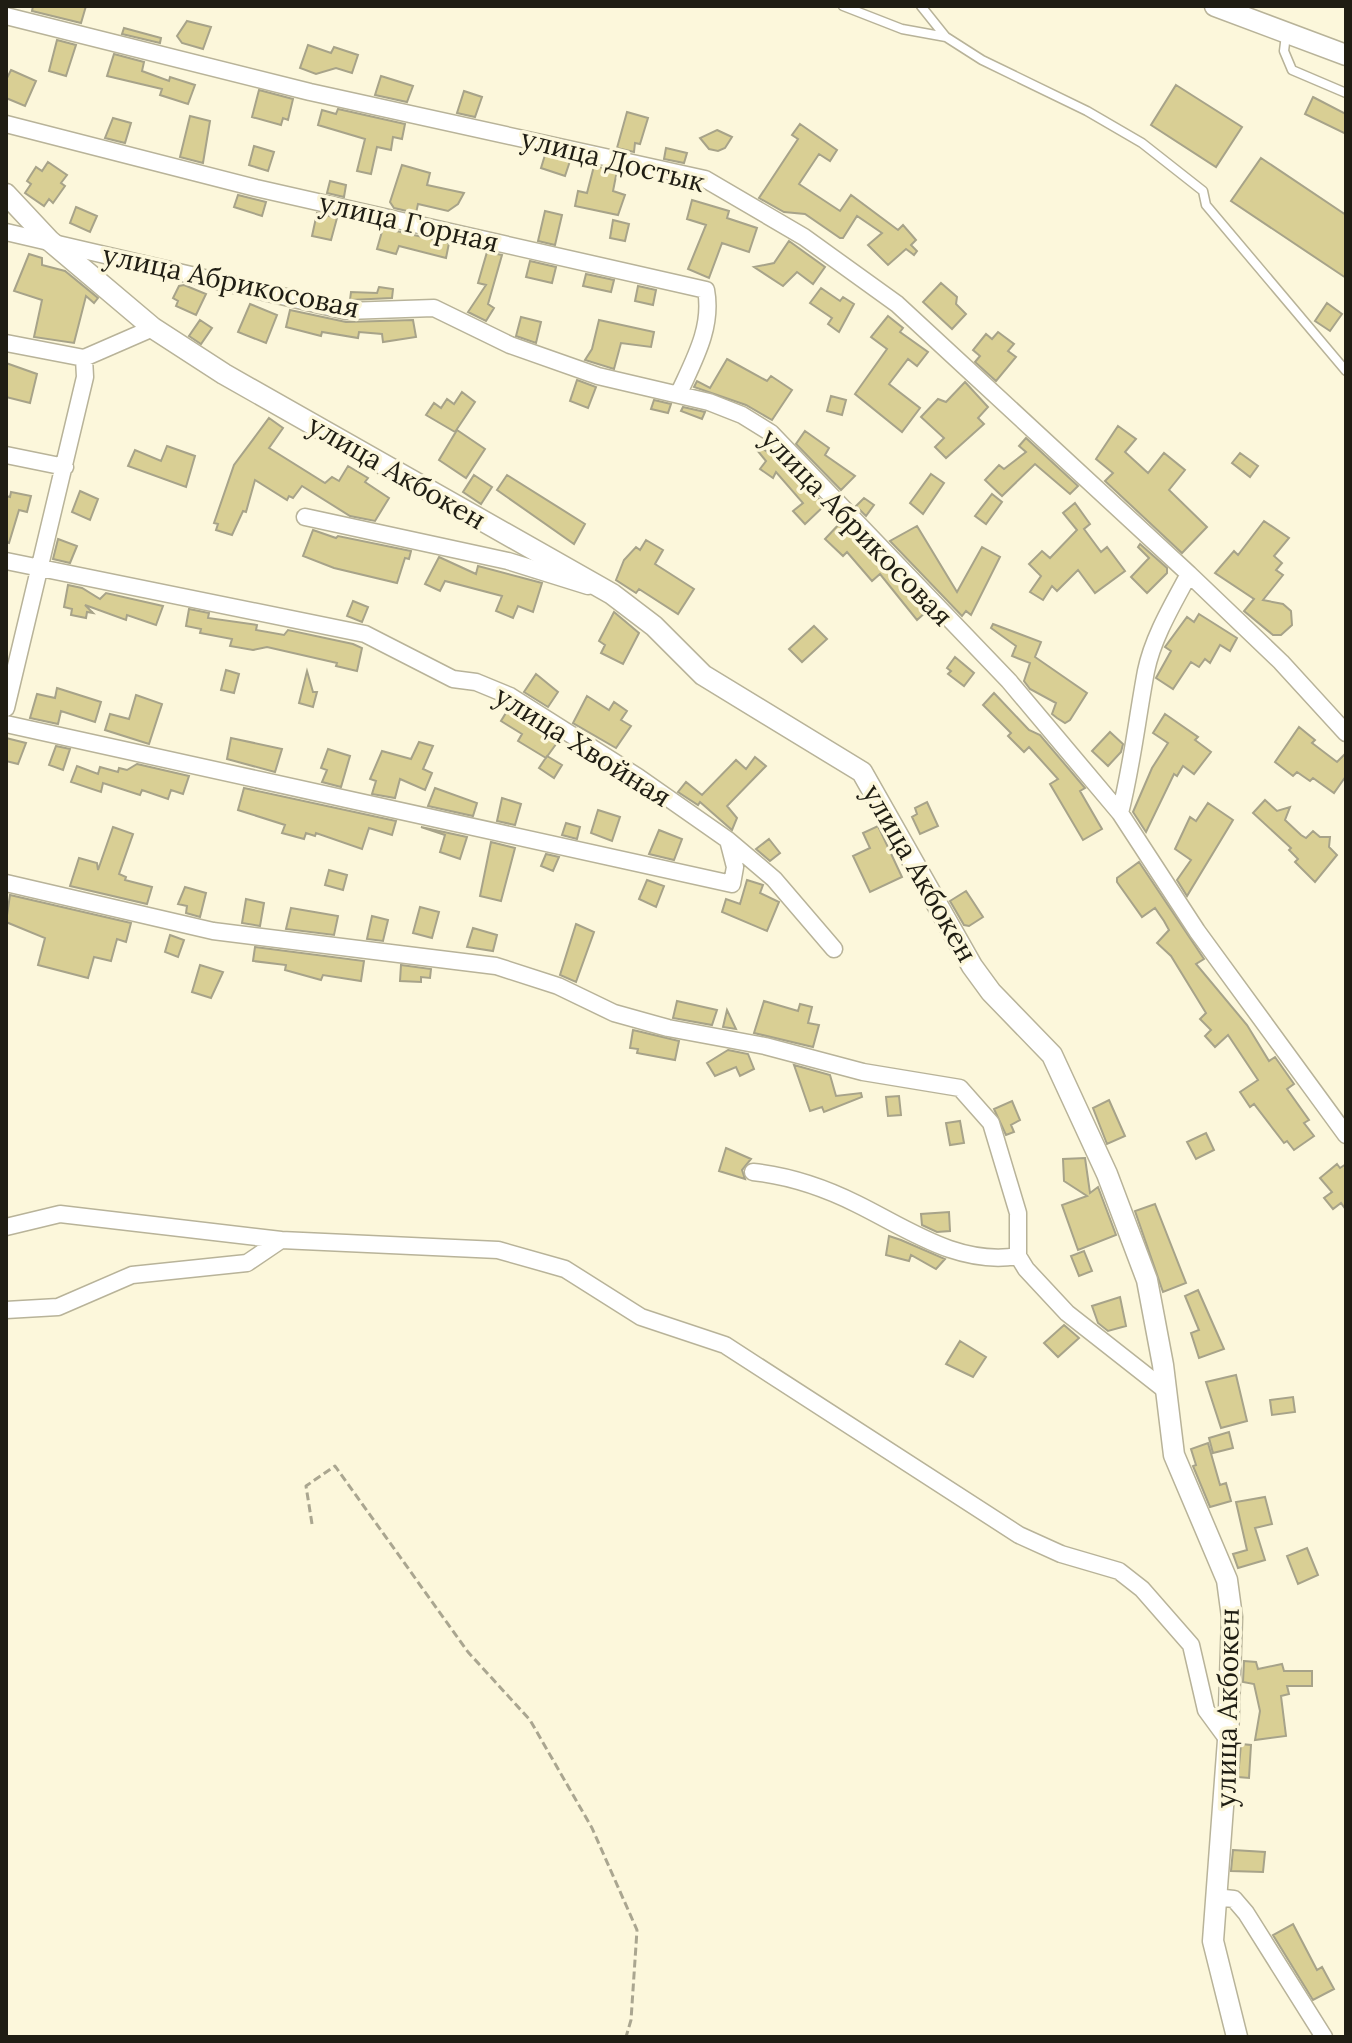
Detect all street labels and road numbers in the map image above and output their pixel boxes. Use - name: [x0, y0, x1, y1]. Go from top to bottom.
- street label: улица Достык: [517, 120, 709, 200]
- street label: улица Горная: [316, 184, 502, 260]
- street label: улица Абрикосовая: [99, 236, 363, 326]
- street label: улица Акбокен: [302, 407, 492, 537]
- street label: улица Абрикосовая: [753, 420, 961, 634]
- street label: улица Хвойная: [488, 677, 678, 815]
- street label: улица Акбокен: [855, 778, 985, 968]
- street label: улица Акбокен: [1207, 1608, 1247, 1808]

